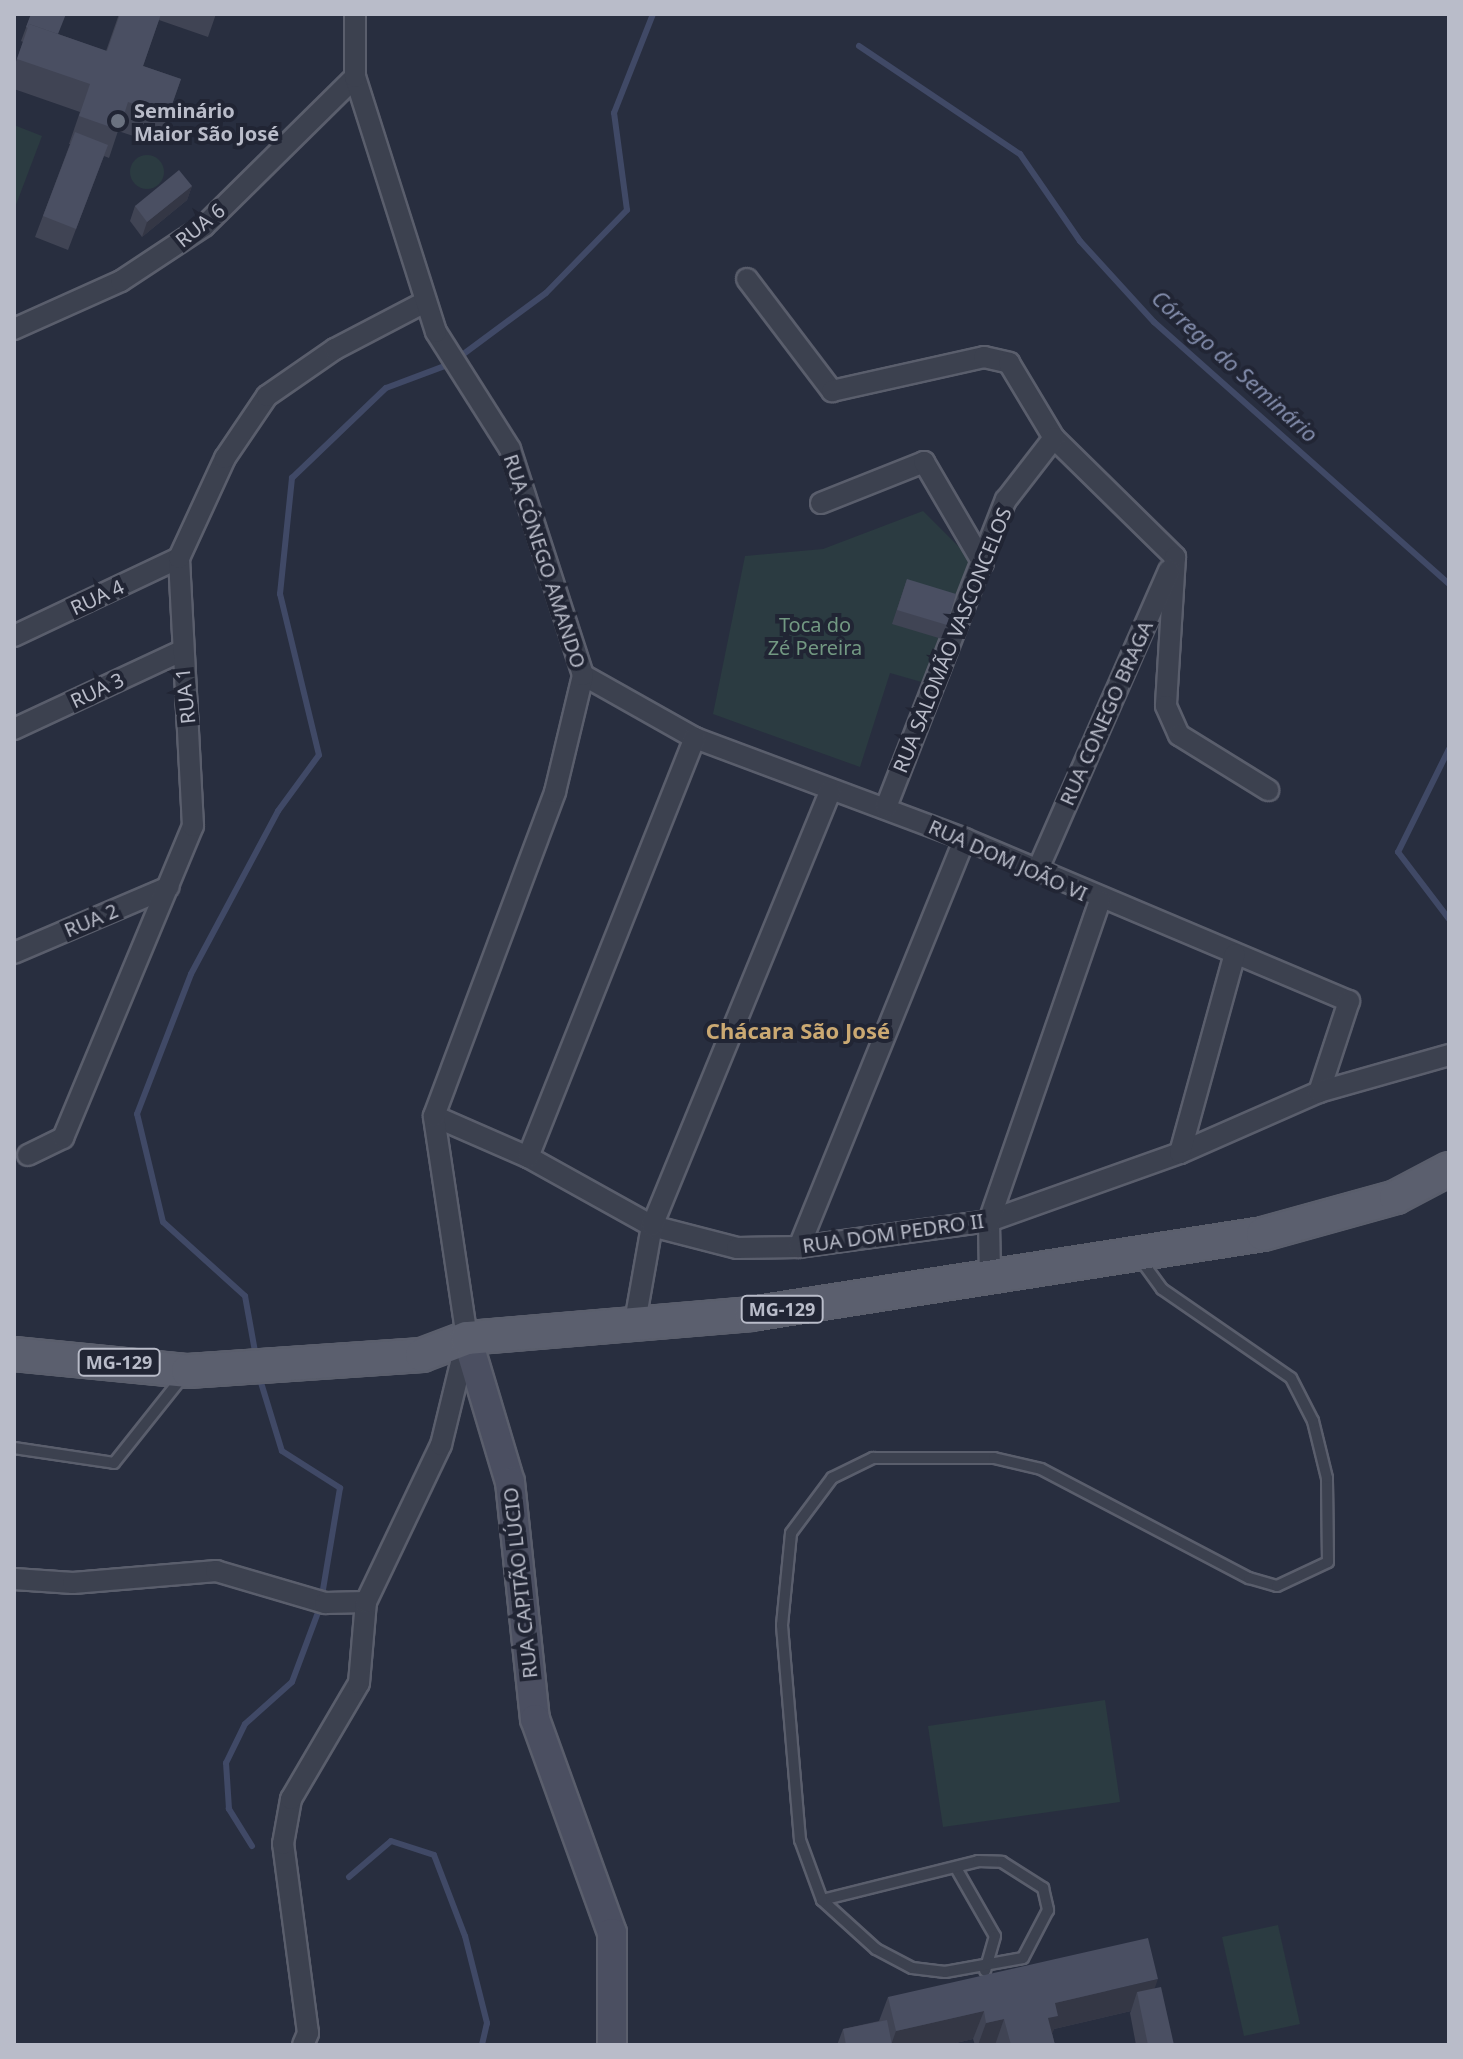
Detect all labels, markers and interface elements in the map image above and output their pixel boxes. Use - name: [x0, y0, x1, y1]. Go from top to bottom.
- place label: Seminário Maior São José: [134, 98, 279, 145]
- marker: Seminário Maior São José: [109, 112, 127, 130]
- street label: RUA 6: [171, 198, 229, 252]
- water label: Córrego do Seminário: [1147, 285, 1323, 447]
- street label: RUA CÔNEGO AMANDO: [499, 451, 591, 671]
- street label: RUA SALOMÃO VASCONCELOS: [888, 504, 1016, 776]
- street label: RUA 4: [66, 574, 128, 620]
- park label: Toca do Zé Pereira: [768, 612, 862, 659]
- street label: RUA CONEGO BRAGA: [1054, 617, 1158, 809]
- street label: RUA 3: [66, 667, 128, 713]
- street label: RUA 1: [170, 667, 200, 725]
- street label: RUA DOM JOÃO VI: [925, 814, 1091, 906]
- street label: RUA 2: [60, 898, 122, 942]
- district label: Chácara São José: [706, 1018, 890, 1044]
- street label: RUA DOM PEDRO II: [801, 1208, 985, 1258]
- road number: MG-129: [740, 1295, 824, 1323]
- road number: MG-129: [77, 1348, 161, 1376]
- street label: RUA CAPITÃO LÚCIO: [498, 1486, 542, 1680]

